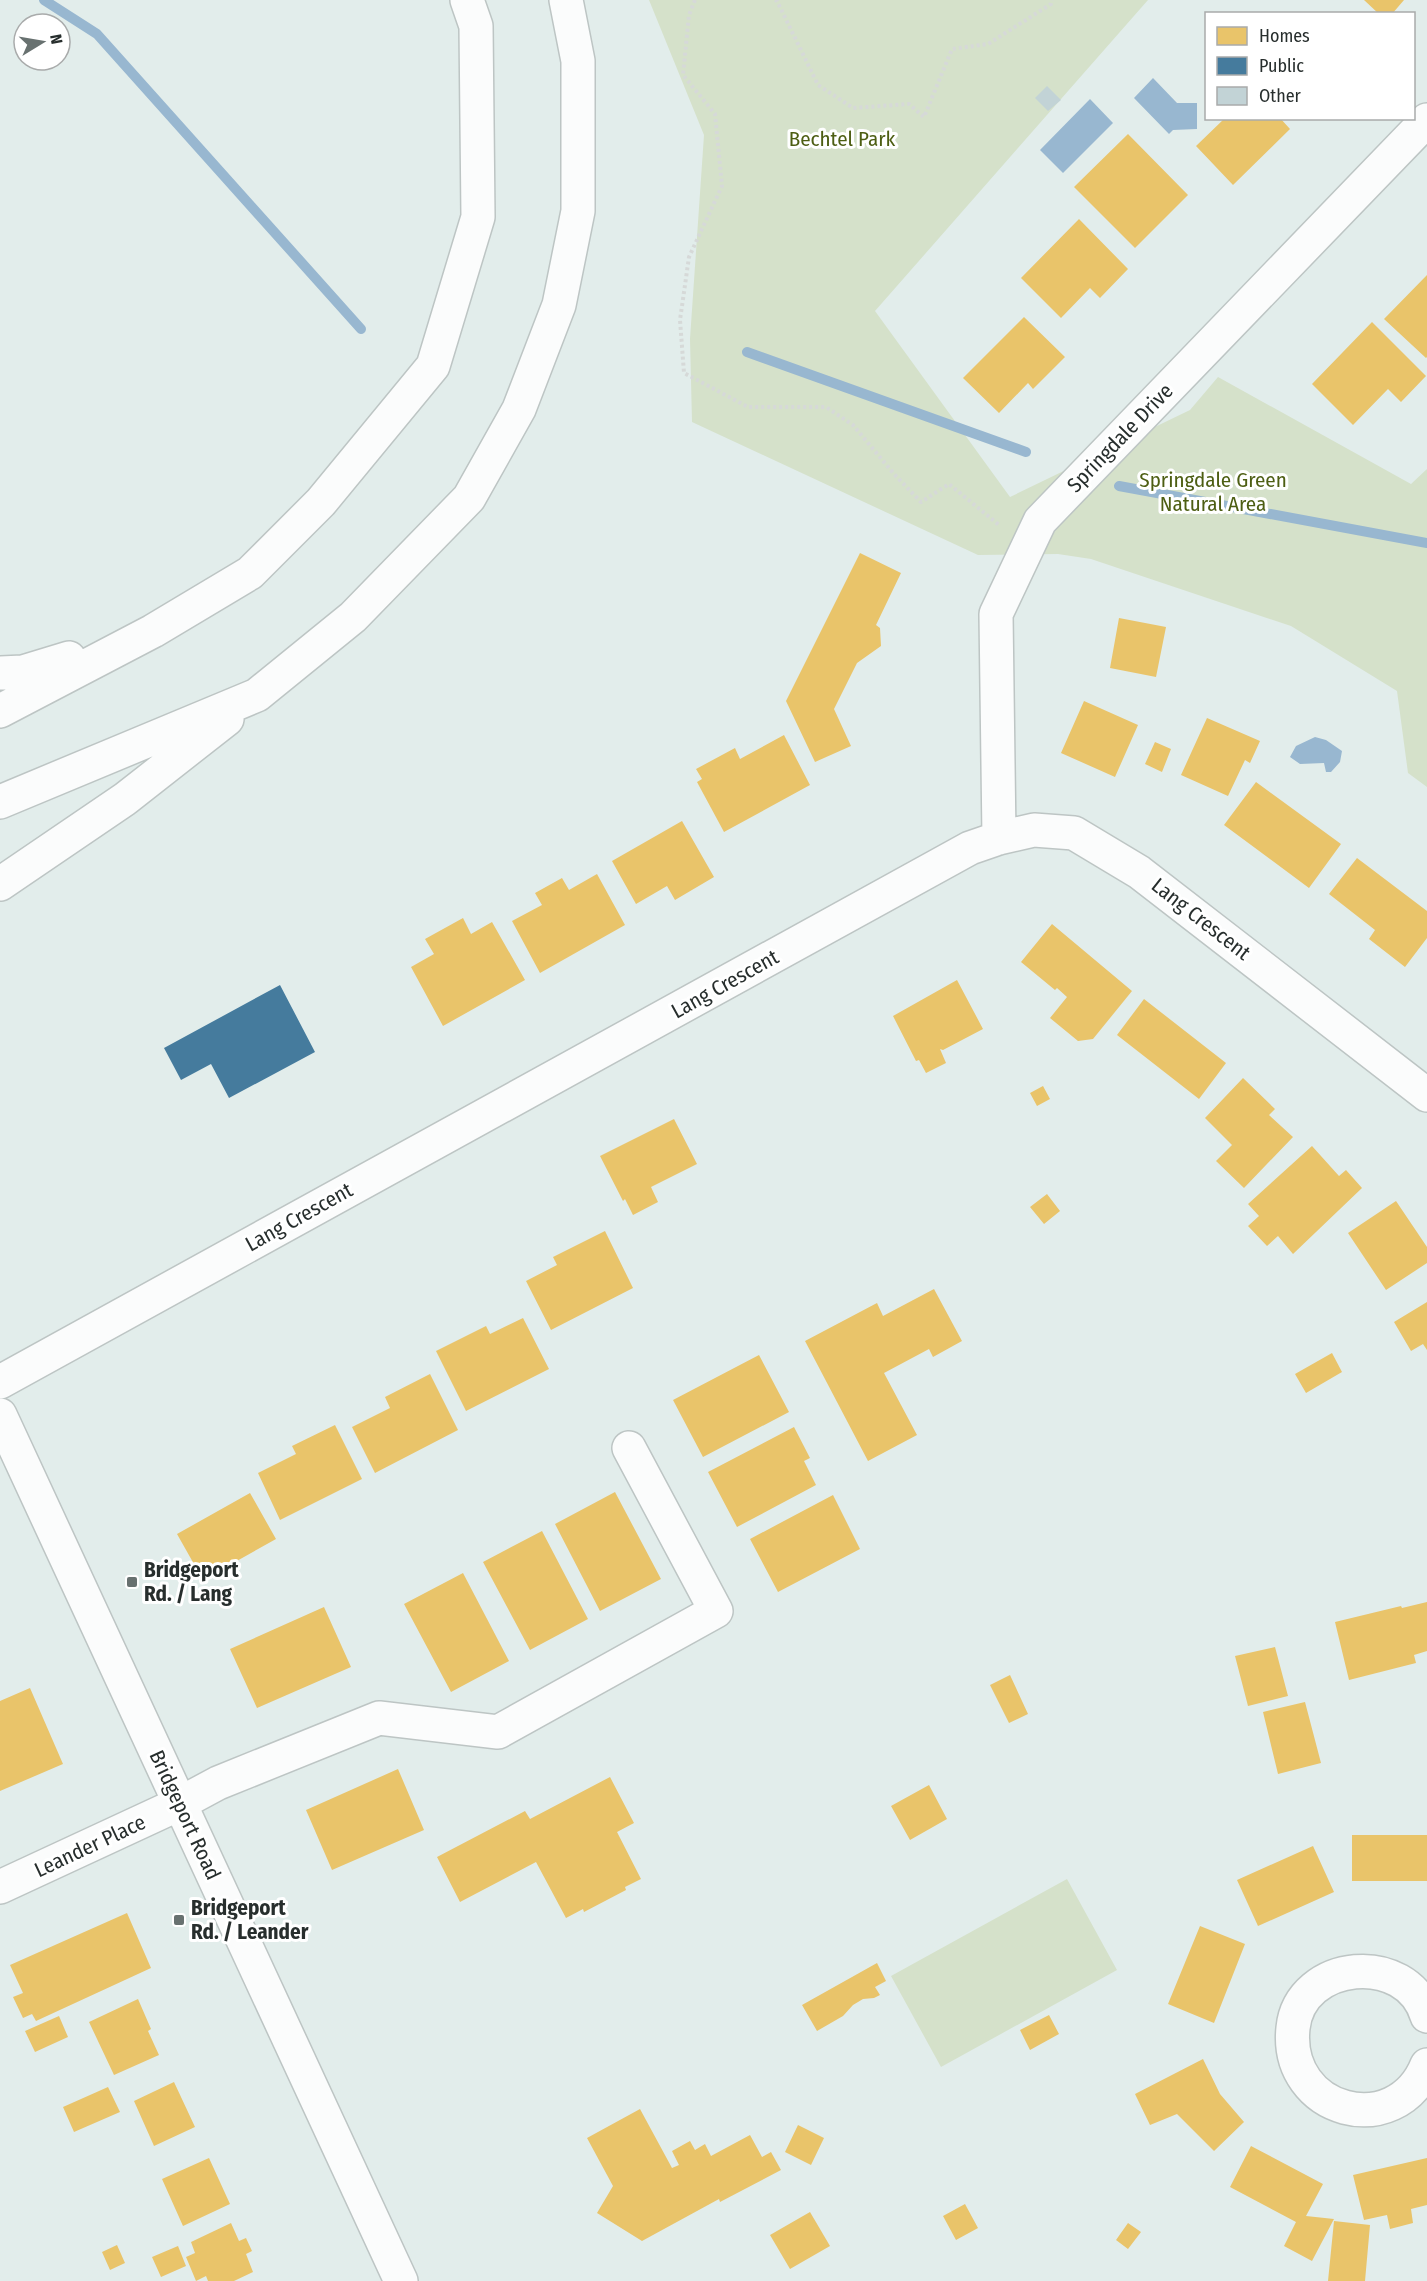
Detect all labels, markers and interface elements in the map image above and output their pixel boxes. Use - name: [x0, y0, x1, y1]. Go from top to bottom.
- north arrow: [12, 12, 72, 72]
- legend: [1205, 12, 1415, 120]
- text: Homes: [1259, 25, 1310, 47]
- text: N: [46, 33, 66, 46]
- text: Public: [1259, 55, 1304, 77]
- text: Other: [1259, 85, 1302, 107]
- park label: Bechtel Park: [789, 126, 896, 152]
- street label: Springdale Drive: [1062, 378, 1178, 498]
- park label: Springdale Green Natural Area: [1139, 467, 1287, 517]
- street label: Lang Crescent: [1146, 872, 1256, 966]
- street label: Lang Crescent: [667, 944, 783, 1024]
- street label: Lang Crescent: [241, 1177, 357, 1257]
- place label: Bridgeport Rd. / Lang: [144, 1557, 239, 1607]
- marker: Bridgeport Rd. / Lang: [125, 1575, 139, 1589]
- street label: Bridgeport Road: [144, 1746, 226, 1884]
- street label: Leander Place: [30, 1809, 150, 1883]
- place label: Bridgeport Rd. / Leander: [191, 1895, 309, 1945]
- marker: Bridgeport Rd. / Leander: [172, 1913, 186, 1927]

